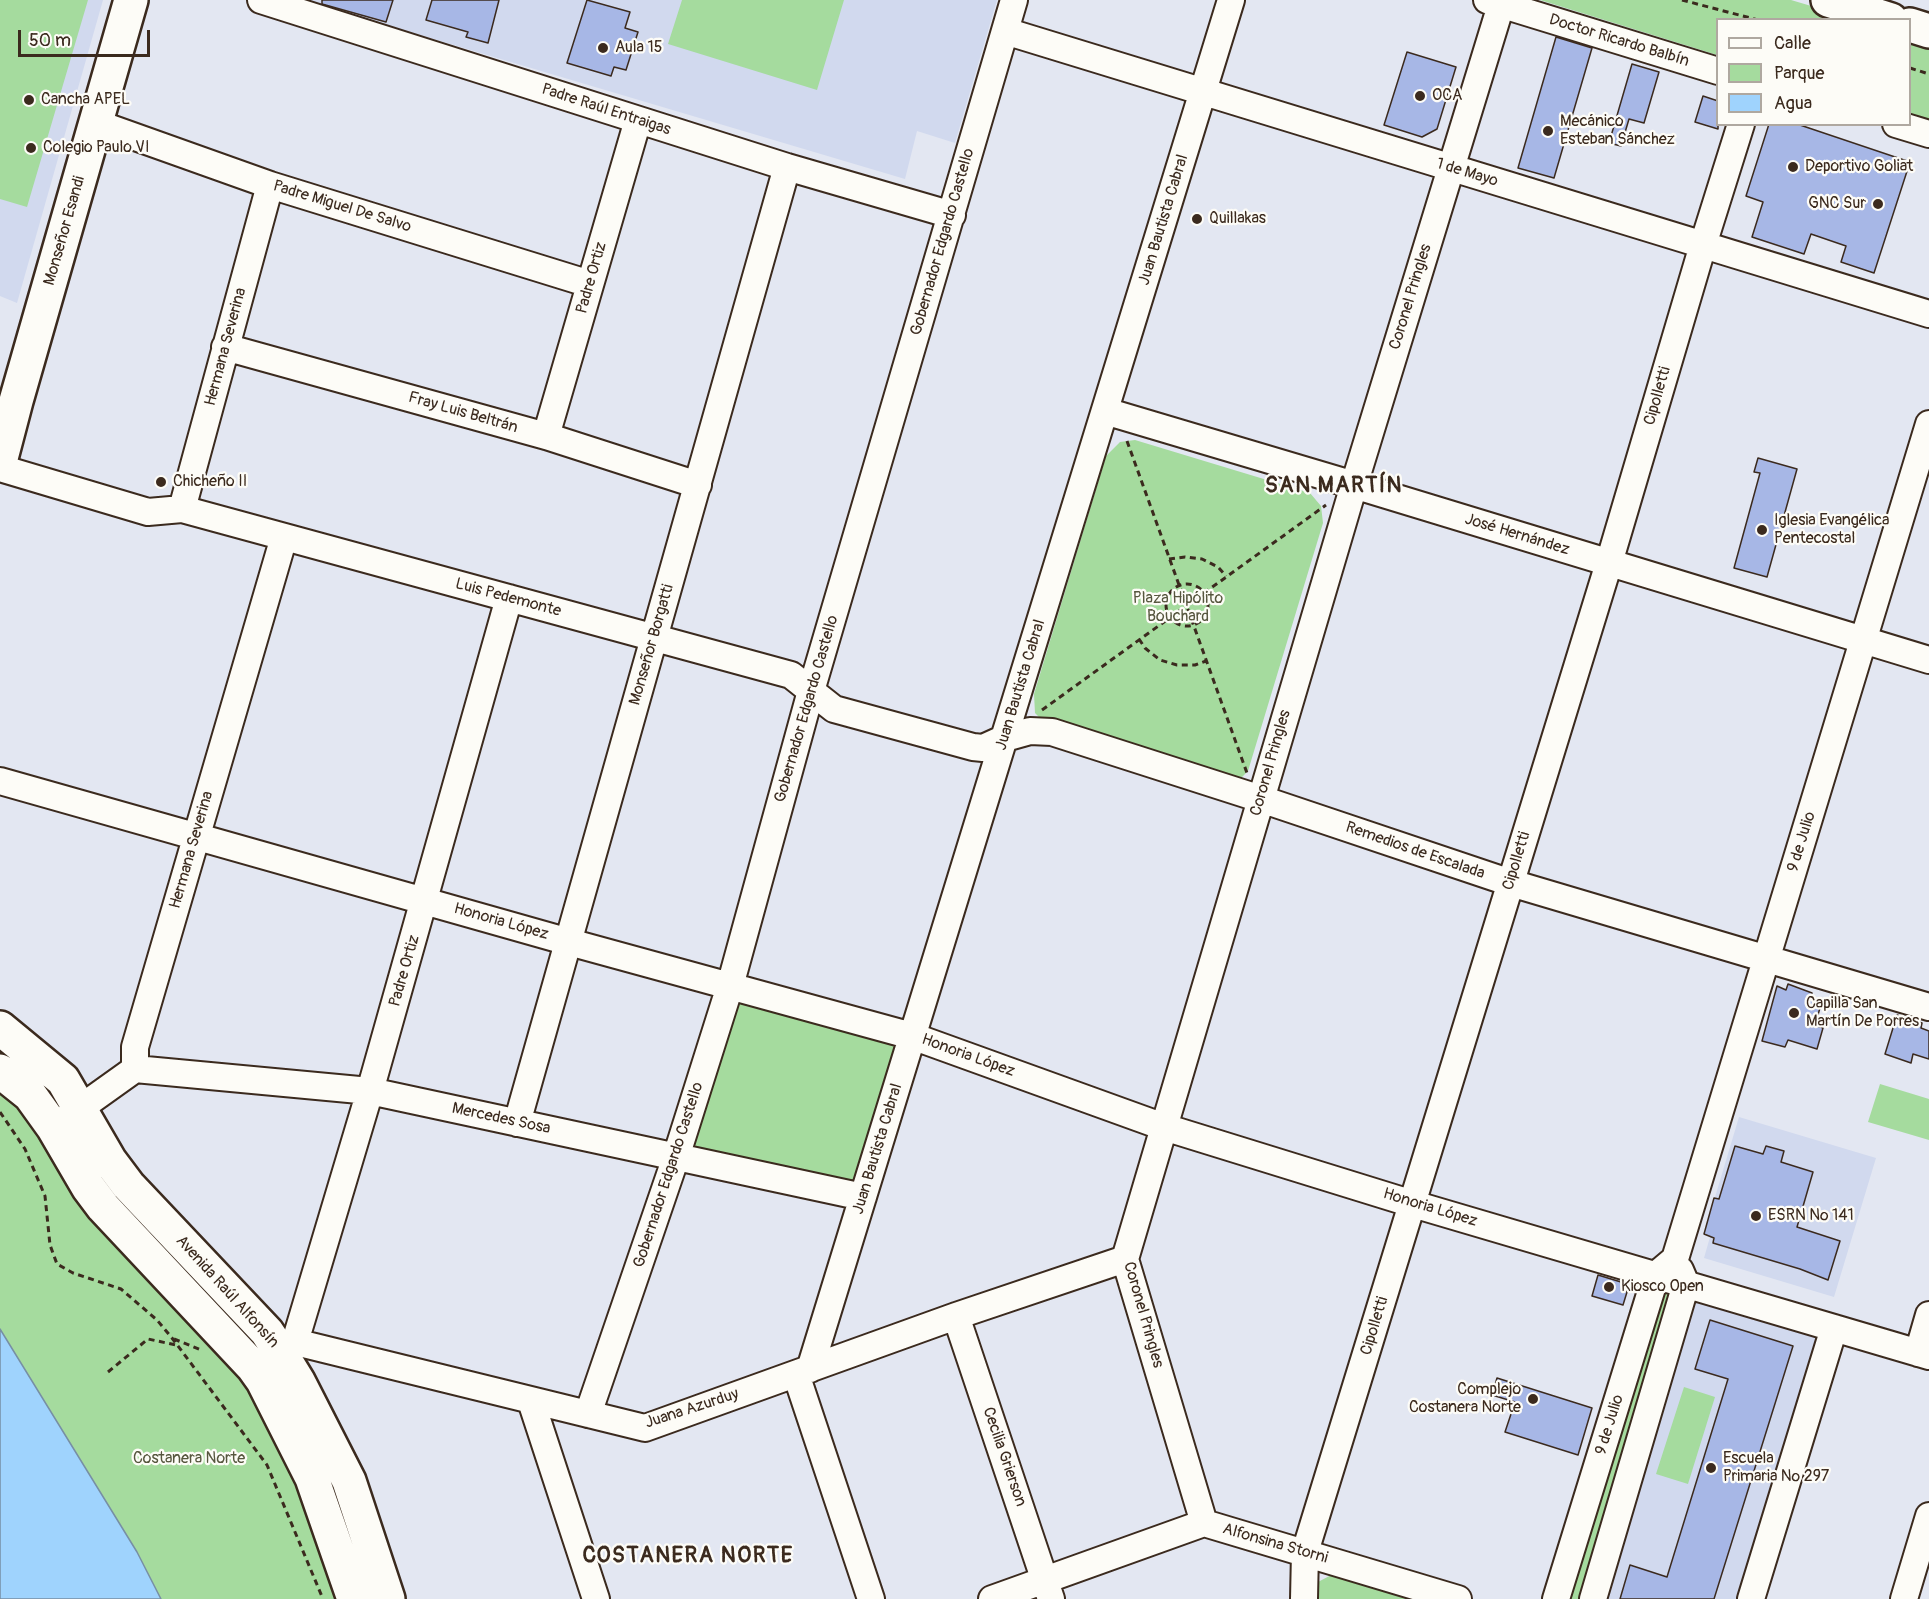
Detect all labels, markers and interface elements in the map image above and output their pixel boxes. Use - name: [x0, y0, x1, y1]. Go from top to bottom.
- street label: Doctor Ricardo Balbín: [1547, 11, 1691, 71]
- scale bar: [21, 18, 153, 56]
- legend: [1716, 18, 1911, 126]
- text: 50 m: [29, 29, 71, 52]
- text: Calle: [1774, 32, 1811, 55]
- place label: Aula 15: [615, 38, 662, 58]
- marker: Aula 15: [596, 41, 610, 55]
- text: Parque: [1774, 62, 1824, 85]
- street label: Padre Raúl Entraigas: [539, 80, 673, 140]
- place label: OCA: [1432, 86, 1462, 106]
- marker: OCA: [1413, 89, 1427, 103]
- place label: Cancha APEL: [41, 90, 130, 110]
- text: Agua: [1774, 92, 1812, 115]
- marker: Cancha APEL: [22, 93, 36, 107]
- place label: Mecánico Esteban Sánchez: [1560, 112, 1675, 150]
- marker: Mecánico Esteban Sánchez: [1541, 124, 1555, 138]
- place label: Colegio Paulo VI: [43, 138, 149, 158]
- marker: Colegio Paulo VI: [24, 141, 38, 155]
- street label: Gobernador Edgardo Castello: [907, 146, 979, 338]
- street label: Juan Bautista Cabral: [1135, 152, 1193, 288]
- street label: 1 de Mayo: [1434, 155, 1500, 191]
- place label: Deportivo Goliat: [1805, 157, 1913, 177]
- marker: Deportivo Goliat: [1786, 160, 1800, 174]
- street label: Monseñor Esandi: [40, 174, 90, 288]
- street label: Padre Miguel De Salvo: [271, 177, 413, 237]
- place label: GNC Sur: [1808, 194, 1866, 214]
- marker: GNC Sur: [1871, 197, 1885, 211]
- place label: Quillakas: [1209, 209, 1266, 229]
- marker: Quillakas: [1190, 212, 1204, 226]
- street label: Padre Ortiz: [573, 240, 611, 316]
- street label: Coronel Pringles: [1386, 242, 1436, 352]
- street label: Hermana Severina: [201, 286, 251, 408]
- street label: Cipolletti: [1640, 364, 1676, 428]
- street label: Fray Luis Beltrán: [406, 388, 520, 438]
- place label: Chicheño II: [173, 472, 247, 492]
- district label: SAN MARTÍN: [1265, 473, 1403, 499]
- marker: Chicheño II: [154, 475, 168, 489]
- street label: José Hernández: [1462, 510, 1572, 560]
- place label: Iglesia Evangélica Pentecostal: [1774, 511, 1889, 549]
- marker: Iglesia Evangélica Pentecostal: [1755, 523, 1769, 537]
- street label: Luis Pedemonte: [453, 575, 563, 621]
- street label: Monseñor Borgatti: [626, 582, 678, 708]
- park label: Plaza Hipólito Bouchard: [1133, 589, 1223, 627]
- street label: Gobernador Edgardo Castello: [771, 613, 843, 805]
- street label: Juan Bautista Cabral: [992, 617, 1050, 753]
- street label: Coronel Pringles: [1247, 708, 1295, 818]
- street label: Hermana Severina: [166, 789, 218, 911]
- street label: 9 de Julio: [1784, 810, 1820, 874]
- street label: Remedios de Escalada: [1343, 818, 1487, 884]
- street label: Cipolletti: [1499, 829, 1535, 893]
- street label: Honoria López: [451, 899, 551, 945]
- street label: Padre Ortiz: [386, 933, 424, 1009]
- place label: Capilla San Martín De Porres: [1806, 994, 1919, 1032]
- marker: Capilla San Martín De Porres: [1787, 1006, 1801, 1020]
- street label: Honoria López: [919, 1030, 1017, 1082]
- street label: Gobernador Edgardo Castello: [630, 1080, 708, 1270]
- street label: Juan Bautista Cabral: [849, 1081, 907, 1217]
- street label: Mercedes Sosa: [450, 1099, 552, 1139]
- street label: Honoria López: [1381, 1185, 1479, 1231]
- place label: ESRN Nº 141: [1768, 1206, 1854, 1226]
- marker: ESRN Nº 141: [1749, 1209, 1763, 1223]
- street label: Avenida Raúl Alfonsín: [171, 1232, 283, 1352]
- street label: Coronel Pringles: [1119, 1260, 1167, 1370]
- place label: Kiosco Open: [1621, 1277, 1704, 1297]
- marker: Kiosco Open: [1602, 1280, 1616, 1294]
- street label: Cipolletti: [1357, 1294, 1393, 1358]
- place label: Complejo Costanera Norte: [1409, 1380, 1521, 1418]
- street label: Juana Azurduy: [643, 1385, 741, 1433]
- marker: Complejo Costanera Norte: [1526, 1392, 1540, 1406]
- street label: 9 de Julio: [1592, 1393, 1628, 1457]
- street label: Cecilia Grierson: [978, 1405, 1030, 1509]
- park label: Costanera Norte: [133, 1449, 245, 1469]
- place label: Escuela Primaria Nº 297: [1723, 1449, 1829, 1487]
- marker: Escuela Primaria Nº 297: [1704, 1461, 1718, 1475]
- street label: Alfonsina Storni: [1220, 1520, 1330, 1568]
- district label: COSTANERA NORTE: [582, 1543, 794, 1569]

